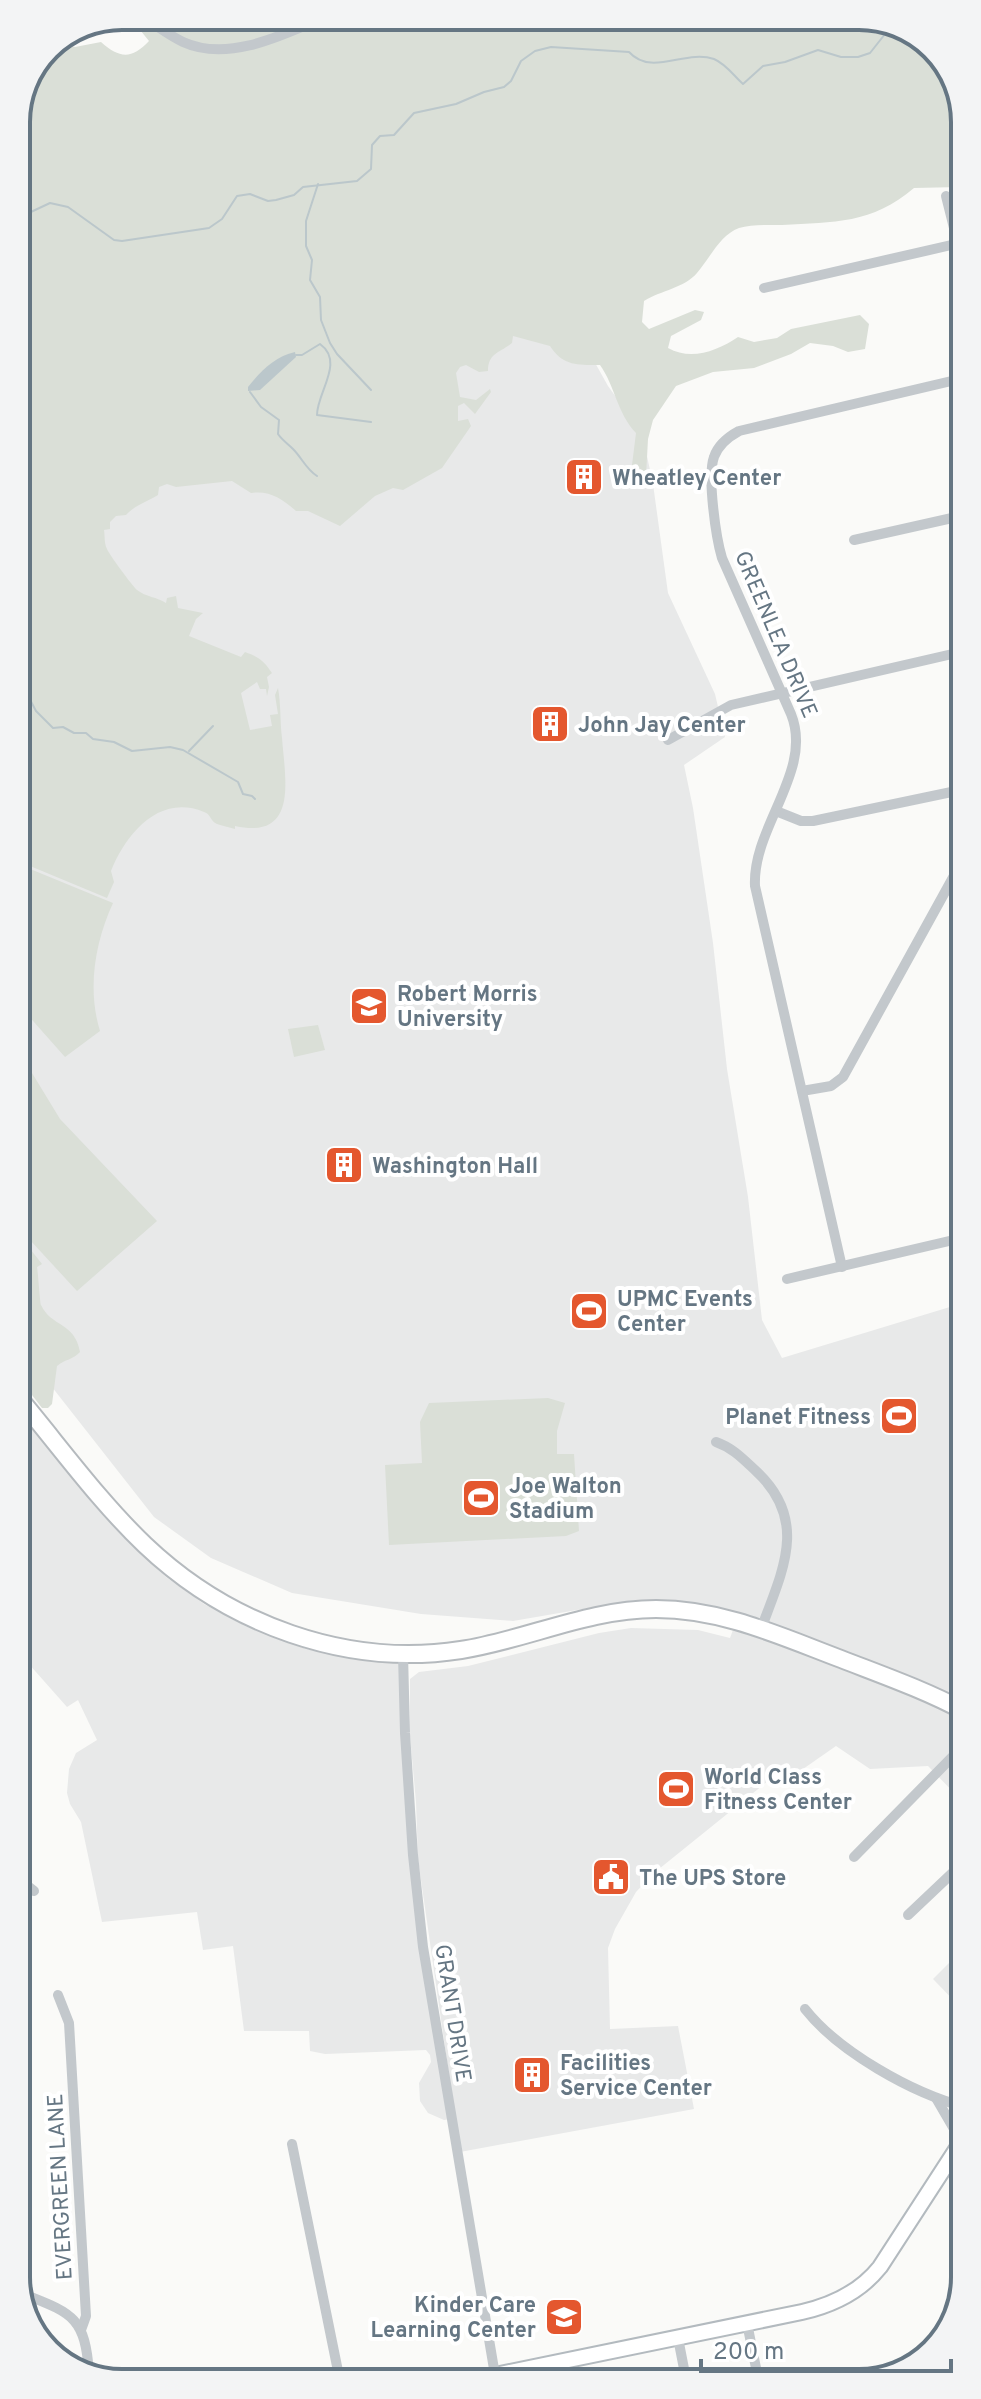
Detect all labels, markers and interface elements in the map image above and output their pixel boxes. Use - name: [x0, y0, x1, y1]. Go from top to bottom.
- building icon: Wheatley Center: [563, 456, 605, 498]
- place label: Wheatley Center: [612, 466, 781, 493]
- street label: GREENLEA DRIVE: [727, 547, 822, 723]
- building icon: John Jay Center: [529, 703, 571, 745]
- place label: John Jay Center: [578, 713, 746, 740]
- place label: Robert Morris University: [397, 982, 538, 1034]
- school or university icon: Robert Morris University: [348, 985, 390, 1027]
- building icon: Washington Hall: [323, 1144, 365, 1186]
- place label: Washington Hall: [372, 1154, 538, 1181]
- place label: UPMC Events Center: [617, 1287, 753, 1339]
- sports icon: UPMC Events Center: [568, 1290, 610, 1332]
- sports icon: Planet Fitness: [878, 1395, 920, 1437]
- place label: Planet Fitness: [725, 1405, 871, 1432]
- place label: Joe Walton Stadium: [509, 1474, 622, 1526]
- sports icon: Joe Walton Stadium: [460, 1477, 502, 1519]
- place label: World Class Fitness Center: [704, 1765, 852, 1817]
- sports icon: World Class Fitness Center: [655, 1768, 697, 1810]
- public building icon: The UPS Store: [590, 1856, 632, 1898]
- place label: The UPS Store: [639, 1866, 786, 1893]
- street label: GRANT DRIVE: [427, 1943, 476, 2084]
- place label: Facilities Service Center: [560, 2051, 712, 2103]
- building icon: Facilities Service Center: [511, 2054, 553, 2096]
- street label: EVERGREEN LANE: [43, 2093, 80, 2281]
- place label: Kinder Care Learning Center: [371, 2293, 536, 2345]
- school or university icon: Kinder Care Learning Center: [543, 2296, 585, 2338]
- scale bar: [701, 2323, 951, 2373]
- text: 200 m: [713, 2338, 784, 2368]

